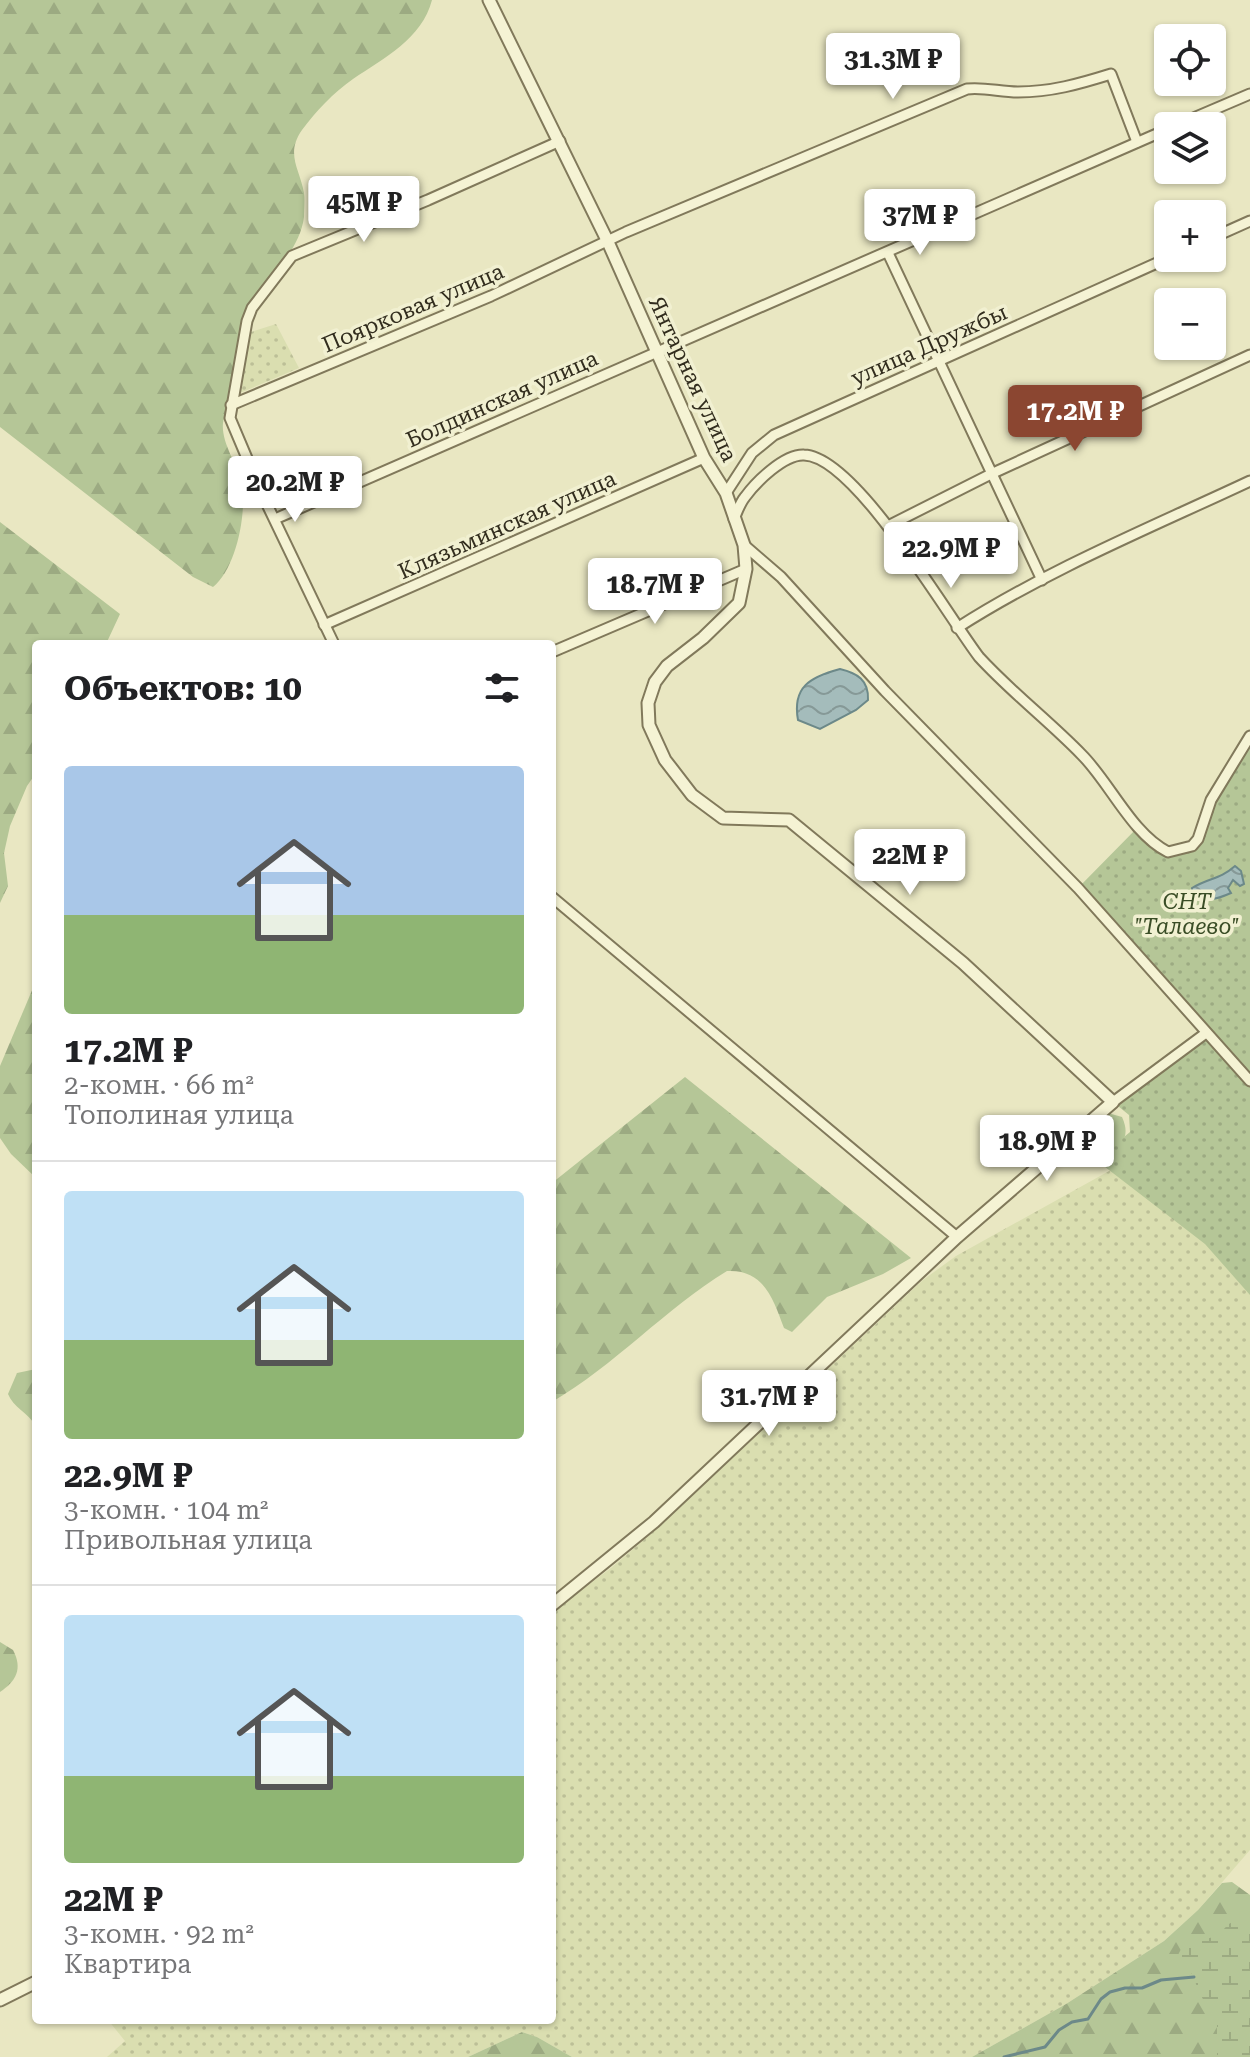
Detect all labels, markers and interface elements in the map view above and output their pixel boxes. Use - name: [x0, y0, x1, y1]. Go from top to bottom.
- map controls: [1154, 24, 1226, 360]
- button: locate: [1154, 24, 1226, 96]
- pin: 31.3M ₽: [819, 33, 967, 101]
- text: 31.3M ₽: [844, 44, 942, 74]
- button: layers: [1154, 112, 1226, 184]
- pin: 45M ₽: [308, 176, 420, 244]
- text: 45M ₽: [326, 187, 402, 217]
- pin: 37M ₽: [864, 189, 976, 257]
- text: 37M ₽: [882, 200, 958, 230]
- button: +: [1154, 200, 1226, 272]
- street label: Поярковая улица: [318, 258, 508, 358]
- button: −: [1154, 288, 1226, 360]
- street label: Янтарная улица: [644, 292, 742, 466]
- street label: улица Дружбы: [847, 299, 1011, 391]
- street label: Болдинская улица: [402, 345, 602, 453]
- pin: 17.2M ₽: [1001, 385, 1149, 453]
- text: 17.2M ₽: [1026, 396, 1124, 426]
- pin: 20.2M ₽: [221, 456, 369, 524]
- street label: Клязьминская улица: [394, 466, 620, 584]
- text: 20.2M ₽: [246, 467, 344, 497]
- pin: 22.9M ₽: [877, 522, 1025, 590]
- text: 22.9M ₽: [902, 533, 1000, 563]
- pin: 18.7M ₽: [581, 558, 729, 626]
- text: 18.7M ₽: [606, 569, 704, 599]
- icon: filters: [480, 666, 524, 710]
- text: Объектов: 10: [64, 668, 302, 708]
- icon: home: [222, 818, 366, 962]
- pin: 22M ₽: [854, 829, 966, 897]
- text: 22M ₽: [872, 840, 948, 870]
- park label: СНТ "Талаево": [1135, 889, 1239, 939]
- text: 17.2M ₽: [64, 1030, 192, 1070]
- text: 2-комн. · 66 m²: [64, 1070, 254, 1100]
- text: Тополиная улица: [64, 1100, 294, 1130]
- pin: 18.9M ₽: [973, 1115, 1121, 1183]
- text: 18.9M ₽: [998, 1126, 1096, 1156]
- icon: home: [222, 1243, 366, 1387]
- pin: 31.7M ₽: [695, 1370, 843, 1438]
- text: 31.7M ₽: [720, 1381, 818, 1411]
- text: 22.9M ₽: [64, 1455, 192, 1495]
- text: 3-комн. · 104 m²: [64, 1495, 269, 1525]
- text: Привольная улица: [64, 1525, 312, 1555]
- icon: home: [222, 1667, 366, 1811]
- text: 22M ₽: [64, 1879, 163, 1919]
- text: 3-комн. · 92 m²: [64, 1919, 254, 1949]
- text: Квартира: [64, 1949, 191, 1979]

